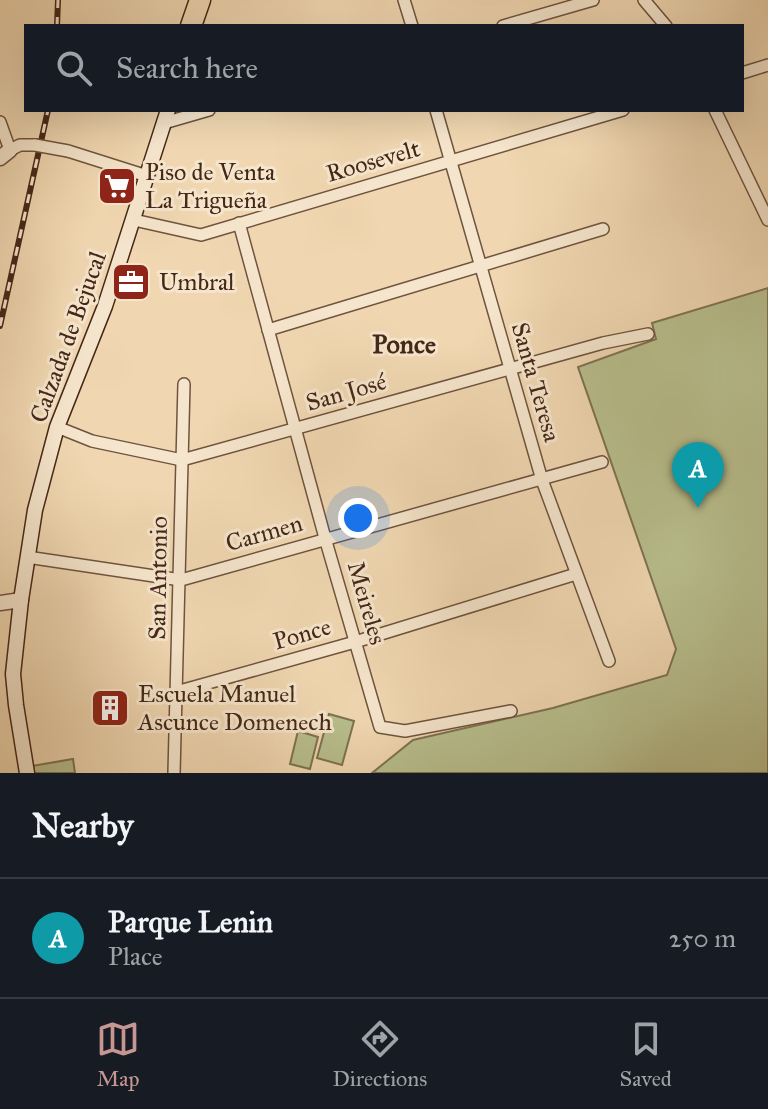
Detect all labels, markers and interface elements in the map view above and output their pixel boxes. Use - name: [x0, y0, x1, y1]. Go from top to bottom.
- search box: [24, 24, 744, 112]
- icon: search: [52, 46, 96, 90]
- text: Search here: [116, 50, 258, 86]
- street label: Roosevelt: [323, 133, 424, 189]
- place label: Piso de Venta La Trigueña: [145, 157, 276, 215]
- supermarket icon: Piso de Venta La Trigueña: [96, 165, 138, 207]
- street label: Calzada de Bejucal: [23, 247, 113, 427]
- office icon: Umbral: [110, 261, 152, 303]
- place label: Umbral: [159, 267, 235, 297]
- street label: Santa Teresa: [505, 319, 568, 446]
- district label: Ponce: [372, 328, 436, 360]
- street label: San José: [302, 366, 390, 418]
- pin: A: [672, 442, 724, 508]
- your location: [338, 498, 378, 538]
- street label: Carmen: [222, 508, 306, 558]
- street label: San Antonio: [142, 516, 174, 640]
- street label: Meireles: [341, 558, 393, 648]
- street label: Ponce: [270, 612, 334, 656]
- place label: Escuela Manuel Ascunce Domenech: [137, 679, 332, 737]
- building icon: Escuela Manuel Ascunce Domenech: [89, 687, 131, 729]
- text: Nearby: [32, 805, 134, 846]
- text: Parque Lenin: [108, 904, 273, 940]
- text: A: [49, 922, 67, 954]
- text: 250 m: [669, 922, 736, 954]
- text: Place: [108, 940, 163, 972]
- tab: Map: [96, 1017, 140, 1092]
- tab: Directions: [332, 1017, 427, 1092]
- tab: Saved: [620, 1017, 672, 1092]

